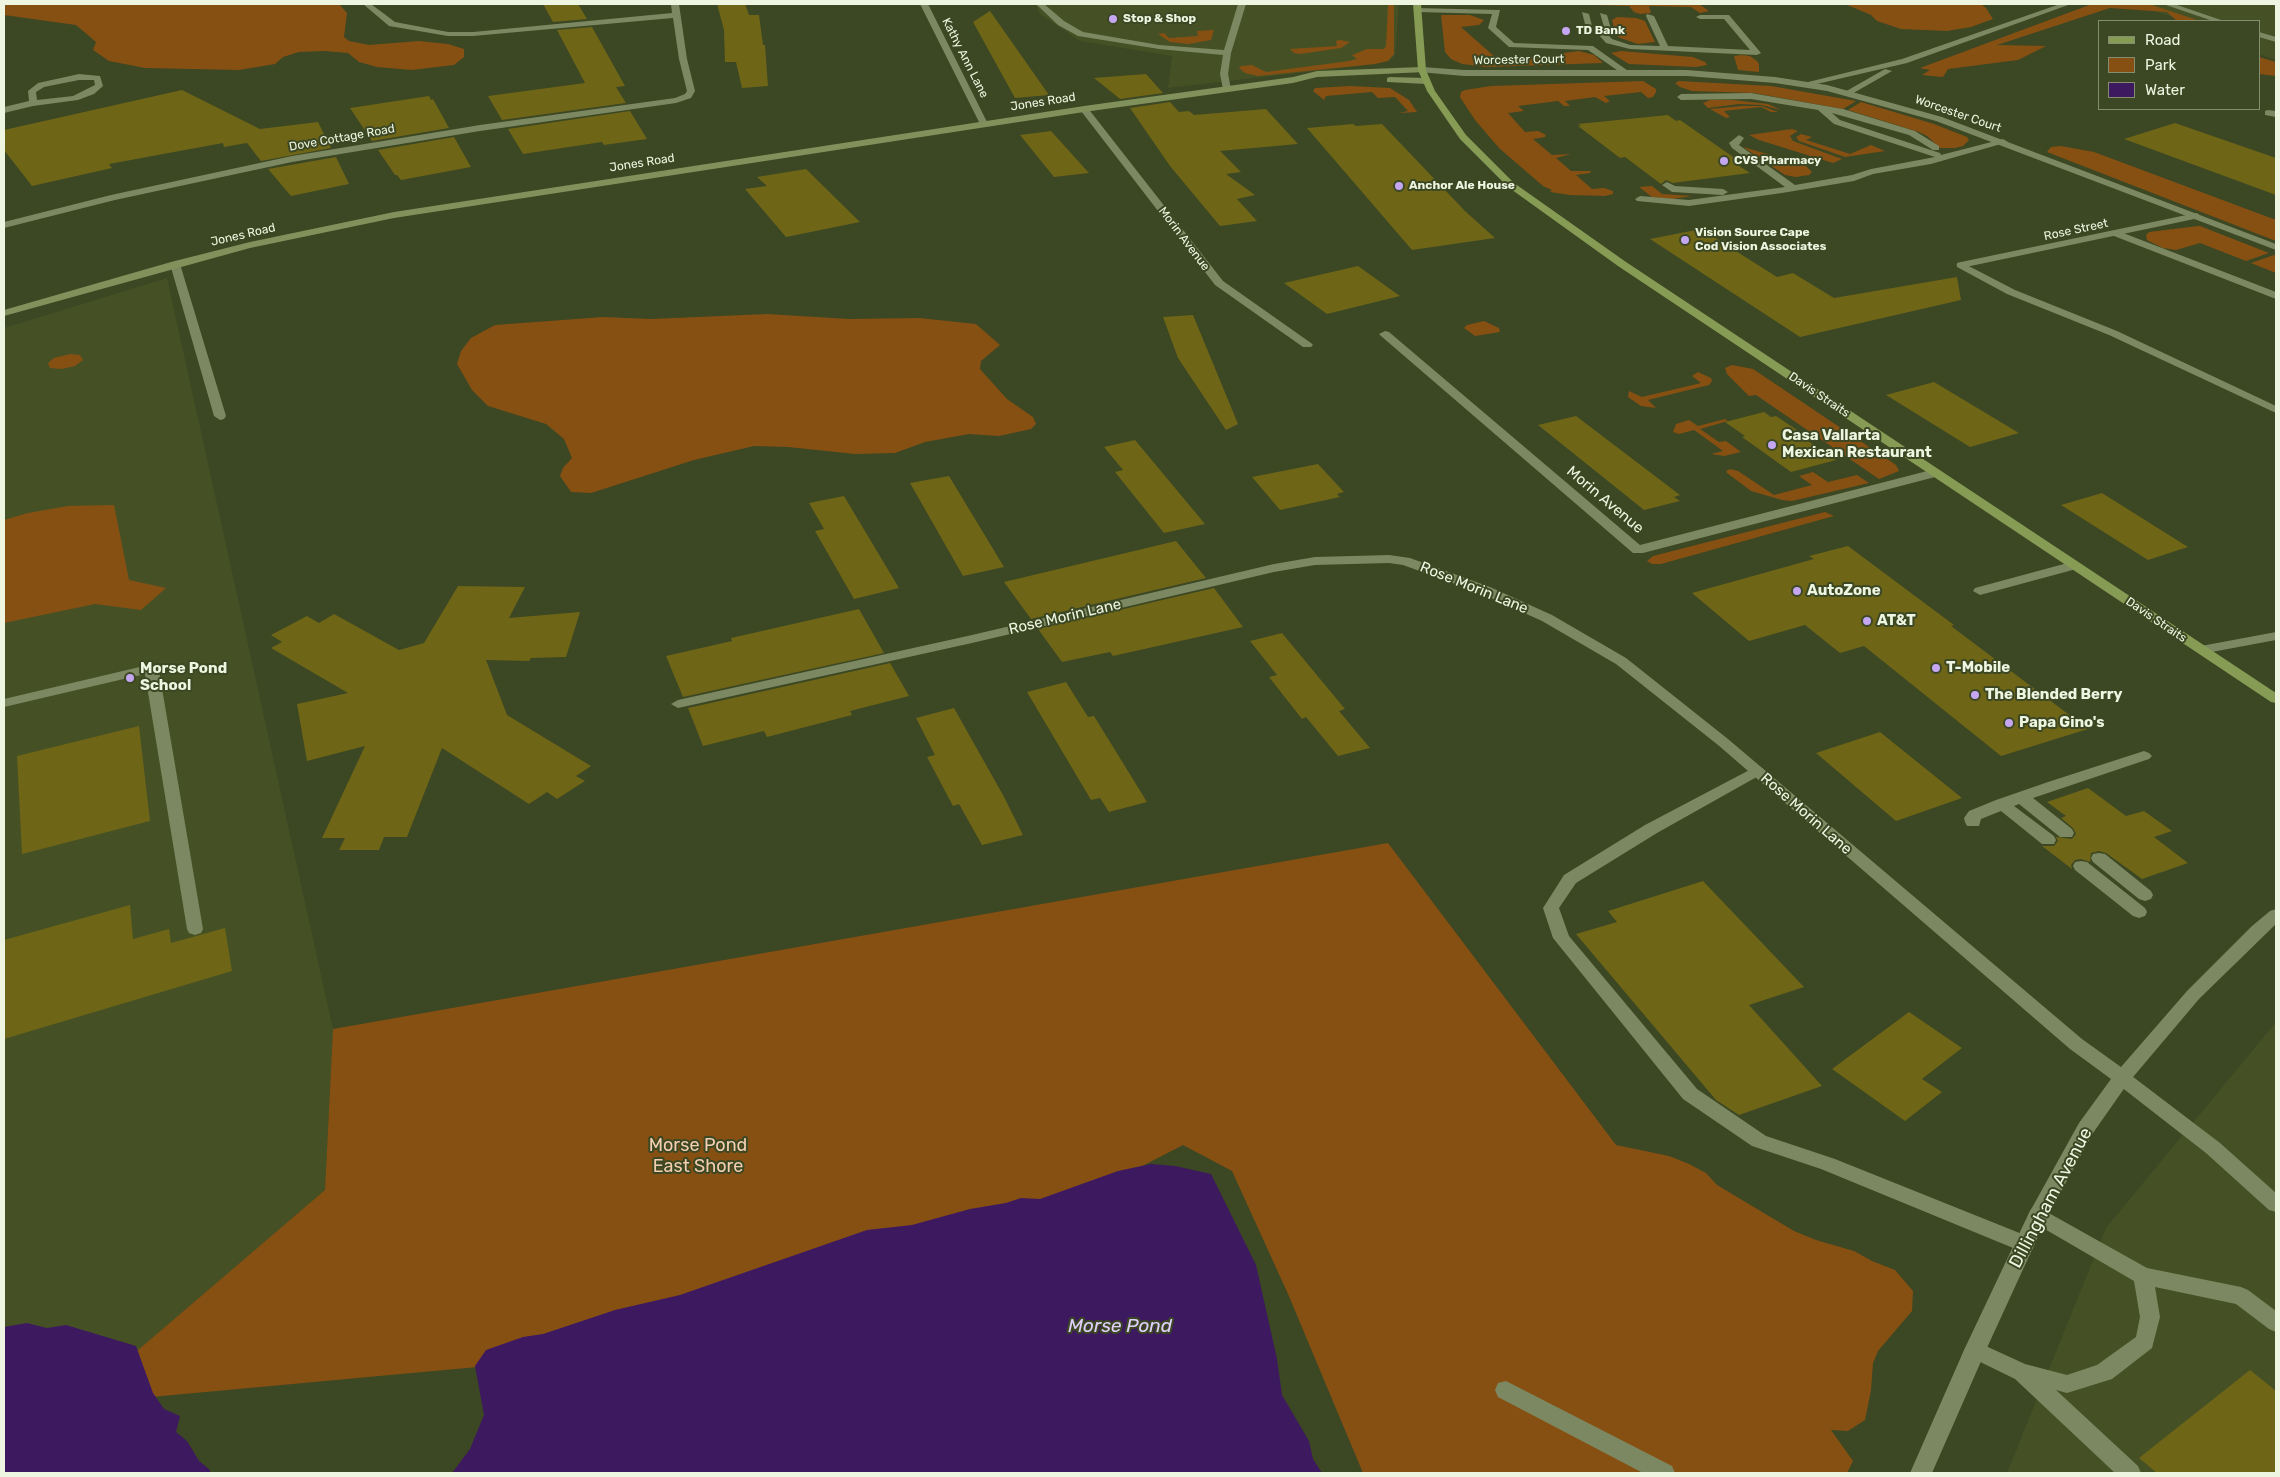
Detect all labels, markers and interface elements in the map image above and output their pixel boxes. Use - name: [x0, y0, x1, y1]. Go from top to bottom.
- place label: Stop & Shop: [1123, 12, 1196, 26]
- marker: Stop & Shop: [1107, 13, 1119, 25]
- street label: Kathy Ann Lane: [939, 16, 991, 100]
- legend: [2098, 20, 2260, 110]
- place label: TD Bank: [1576, 24, 1625, 38]
- marker: TD Bank: [1560, 25, 1572, 37]
- text: Road: [2145, 31, 2181, 49]
- street label: Worcester Court: [1474, 52, 1564, 68]
- text: Park: [2145, 56, 2176, 74]
- text: Water: [2145, 81, 2185, 99]
- street label: Jones Road: [1009, 90, 1077, 114]
- street label: Worcester Court: [1913, 92, 2003, 136]
- street label: Dove Cottage Road: [288, 122, 396, 154]
- street label: Jones Road: [608, 151, 676, 175]
- place label: CVS Pharmacy: [1734, 154, 1821, 168]
- marker: CVS Pharmacy: [1718, 155, 1730, 167]
- place label: Anchor Ale House: [1409, 179, 1515, 193]
- marker: Anchor Ale House: [1393, 180, 1405, 192]
- street label: Morin Avenue: [1155, 204, 1213, 274]
- street label: Rose Street: [2043, 216, 2109, 244]
- street label: Jones Road: [209, 221, 277, 249]
- place label: Vision Source Cape Cod Vision Associates: [1695, 226, 1826, 254]
- marker: Vision Source Cape Cod Vision Associates: [1679, 234, 1691, 246]
- street label: Davis Straits: [1786, 369, 1852, 421]
- place label: Casa Vallarta Mexican Restaurant: [1782, 427, 1932, 462]
- marker: Casa Vallarta Mexican Restaurant: [1766, 439, 1778, 451]
- street label: Morin Avenue: [1563, 463, 1647, 537]
- street label: Rose Morin Lane: [1417, 558, 1531, 618]
- place label: AutoZone: [1807, 582, 1881, 600]
- marker: AutoZone: [1791, 585, 1803, 597]
- street label: Davis Straits: [2123, 594, 2189, 646]
- street label: Rose Morin Lane: [1007, 595, 1123, 639]
- place label: AT&T: [1877, 612, 1916, 630]
- marker: AT&T: [1861, 615, 1873, 627]
- place label: T-Mobile: [1946, 659, 2010, 677]
- place label: Morse Pond School: [140, 660, 227, 695]
- marker: T-Mobile: [1930, 662, 1942, 674]
- marker: Morse Pond School: [124, 672, 136, 684]
- place label: The Blended Berry: [1985, 686, 2123, 704]
- marker: The Blended Berry: [1969, 689, 1981, 701]
- place label: Papa Gino's: [2019, 714, 2105, 732]
- marker: Papa Gino's: [2003, 717, 2015, 729]
- street label: Rose Morin Lane: [1757, 770, 1855, 858]
- street label: Dillingham Avenue: [2005, 1124, 2097, 1272]
- park label: Morse Pond East Shore: [649, 1135, 747, 1178]
- water label: Morse Pond: [1068, 1316, 1172, 1338]

